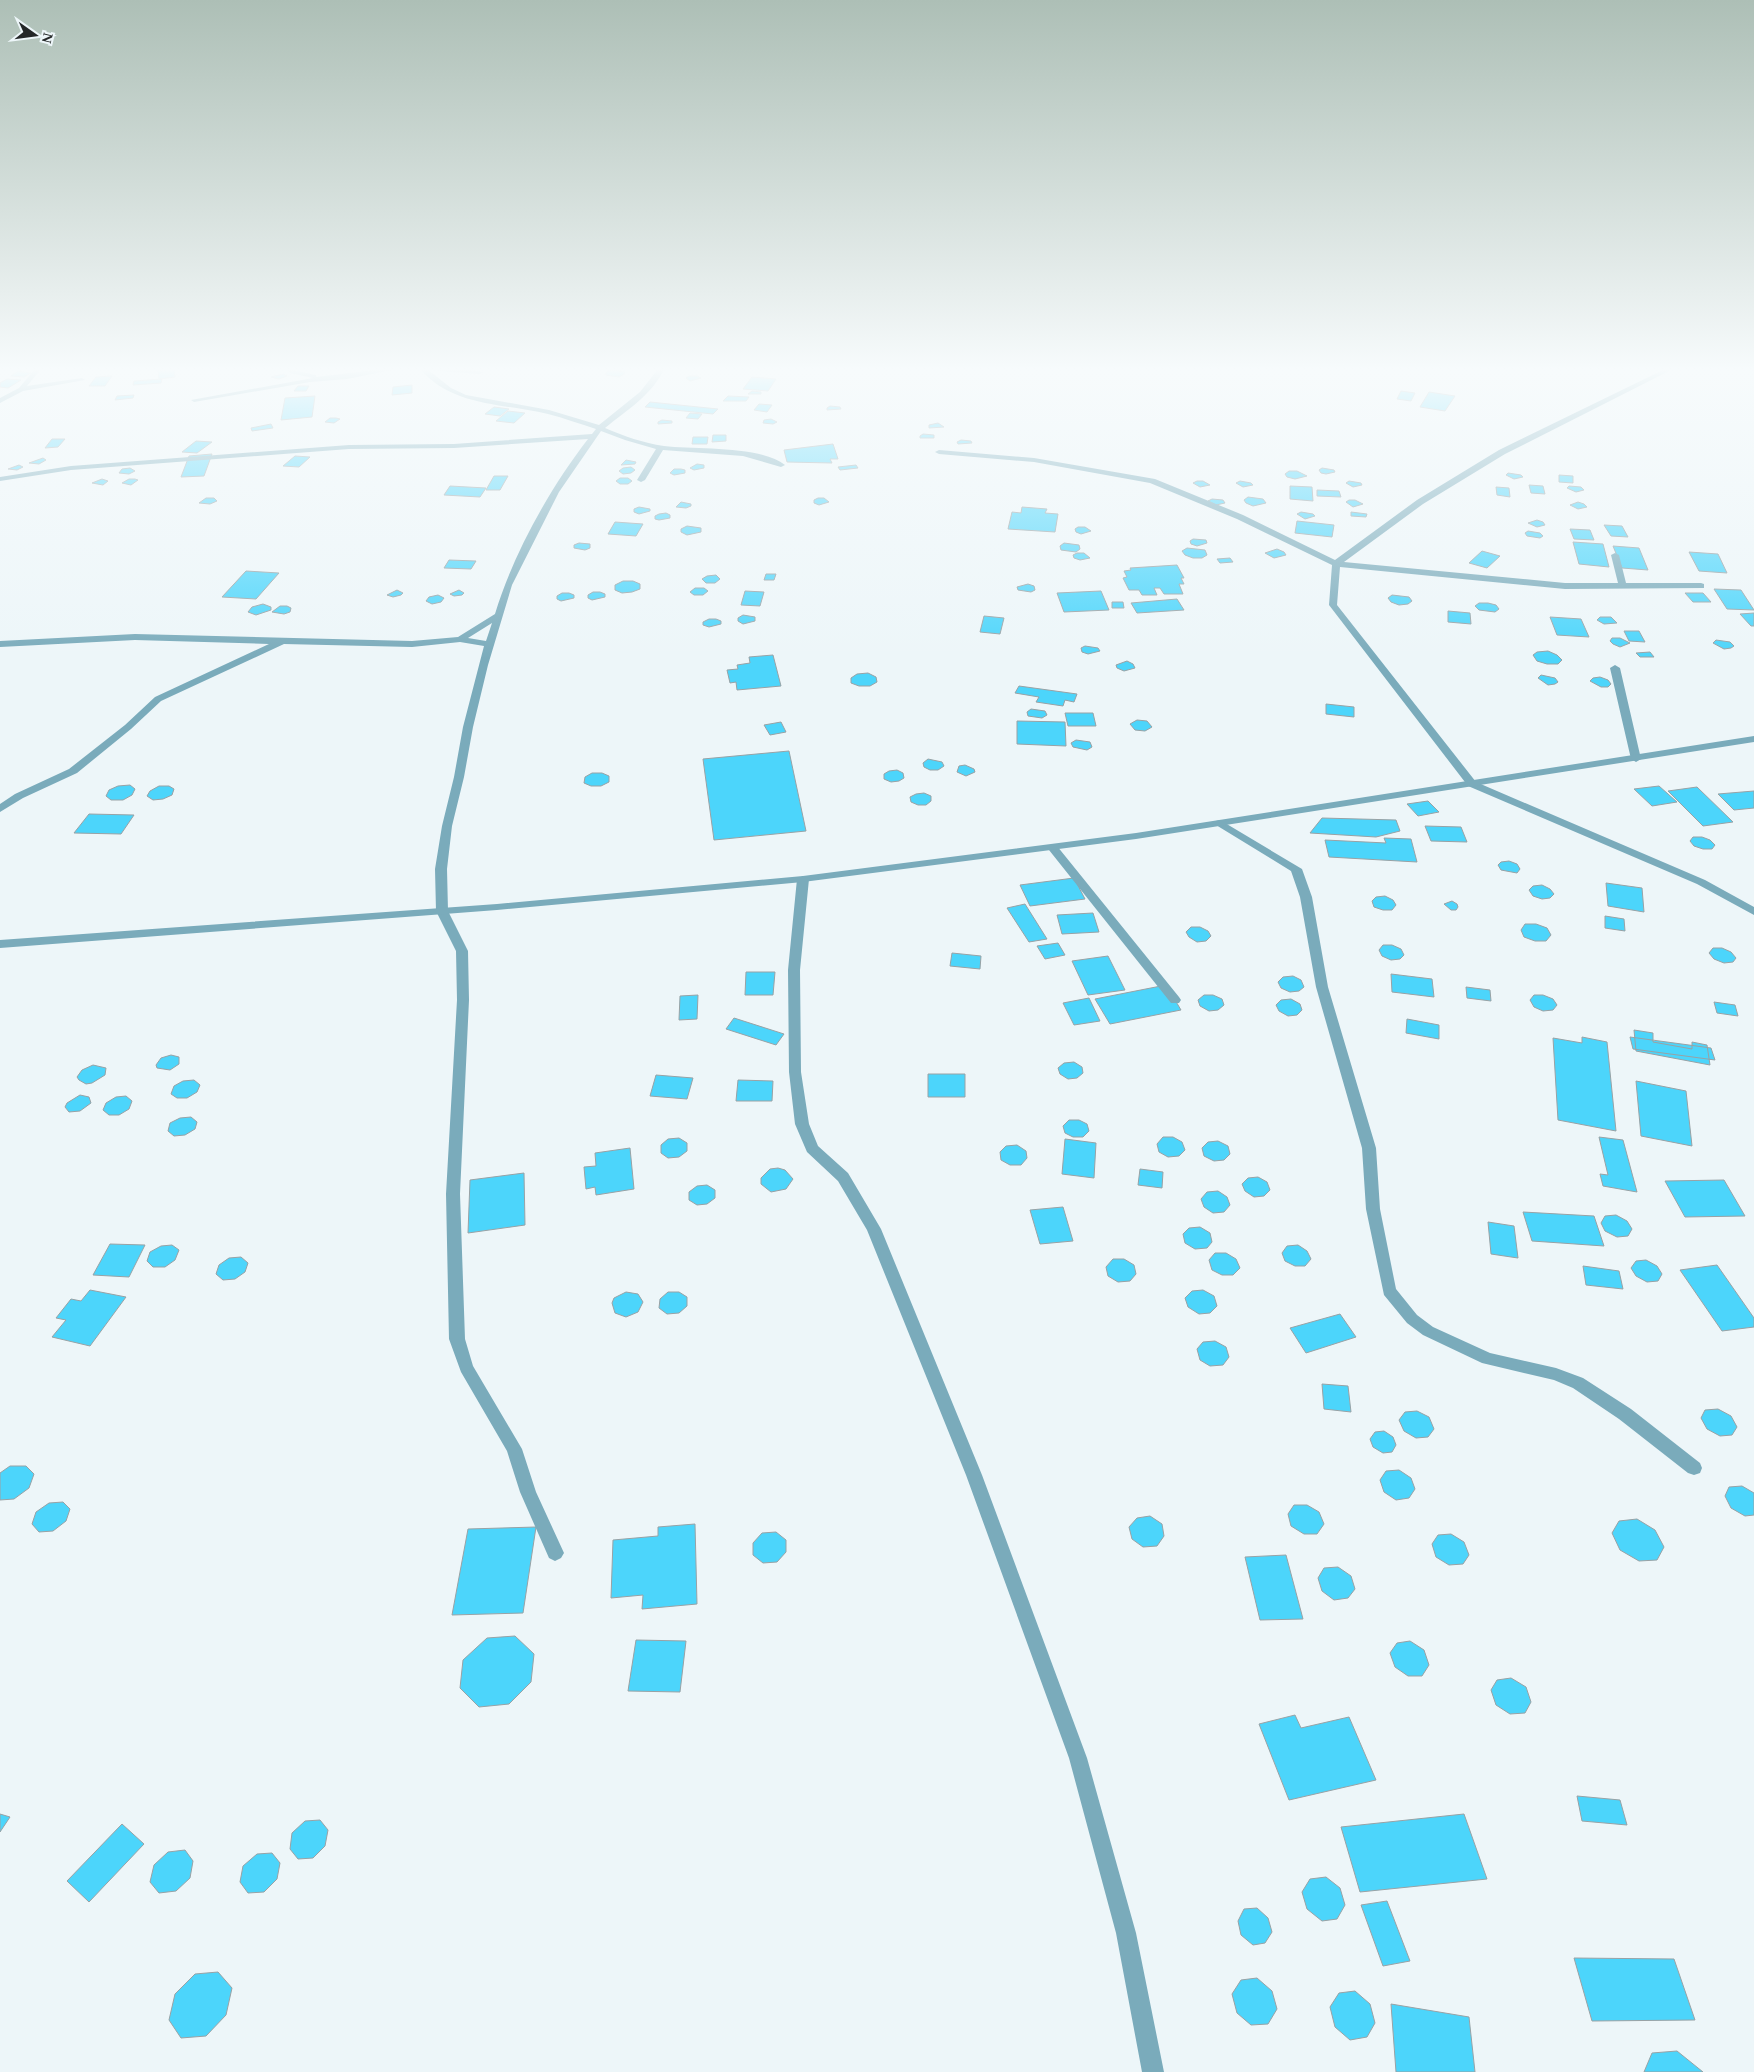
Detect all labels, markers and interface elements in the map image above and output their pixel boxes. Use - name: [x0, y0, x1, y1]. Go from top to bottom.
- north arrow: [10, 10, 60, 60]
- text: N: [39, 31, 56, 45]

